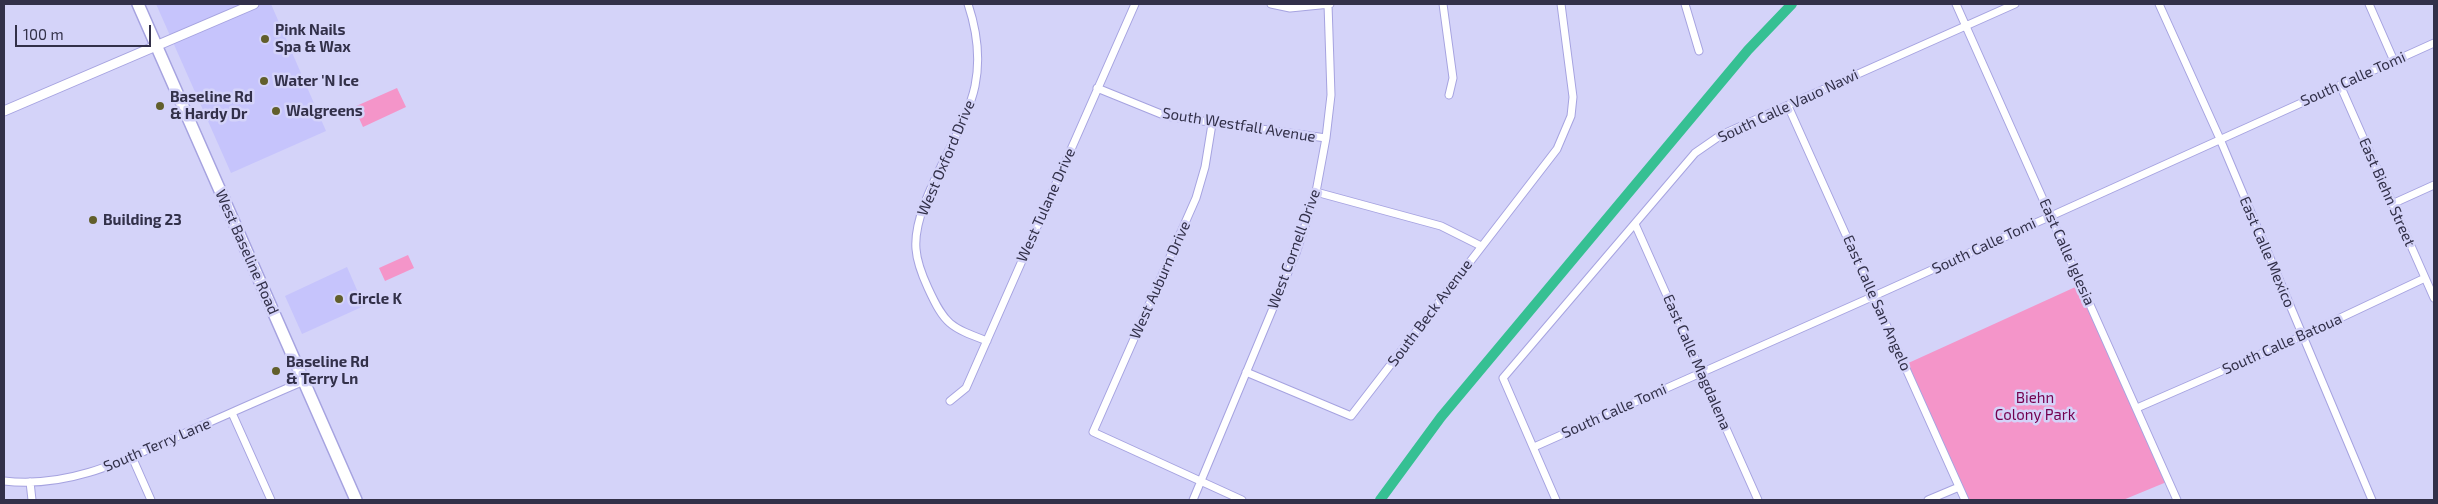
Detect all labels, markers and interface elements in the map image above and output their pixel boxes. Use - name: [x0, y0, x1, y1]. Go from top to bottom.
- scale bar: [18, 15, 154, 47]
- place label: Pink Nails Spa & Wax: [275, 21, 351, 56]
- text: 100 m: [23, 25, 64, 43]
- marker: Pink Nails Spa & Wax: [259, 33, 271, 45]
- street label: South Calle Tomi: [2298, 48, 2408, 110]
- street label: South Calle Vauo Nawi: [1715, 66, 1861, 146]
- place label: Water 'N Ice: [274, 72, 359, 90]
- marker: Water 'N Ice: [258, 75, 270, 87]
- place label: Baseline Rd & Hardy Dr: [170, 88, 253, 123]
- street label: West Oxford Drive: [913, 97, 979, 219]
- marker: Baseline Rd & Hardy Dr: [154, 100, 166, 112]
- place label: Walgreens: [286, 102, 363, 120]
- street label: South Westfall Avenue: [1161, 104, 1317, 146]
- marker: Walgreens: [270, 105, 282, 117]
- street label: East Biehn Street: [2355, 135, 2419, 249]
- street label: West Tulane Drive: [1013, 145, 1079, 265]
- street label: West Baseline Road: [211, 187, 283, 317]
- street label: West Cornell Drive: [1264, 187, 1324, 311]
- street label: East Calle Mexico: [2235, 194, 2299, 310]
- street label: East Calle Iglesia: [2035, 196, 2099, 308]
- place label: Building 23: [103, 211, 182, 229]
- marker: Building 23: [87, 214, 99, 226]
- street label: South Calle Tomi: [1929, 214, 2039, 278]
- street label: West Auburn Drive: [1126, 218, 1194, 342]
- street label: East Calle San Angelo: [1839, 232, 1915, 374]
- street label: South Beck Avenue: [1384, 256, 1476, 370]
- place label: Circle K: [349, 290, 402, 308]
- street label: East Calle Magdalena: [1659, 291, 1735, 433]
- marker: Circle K: [333, 293, 345, 305]
- street label: South Calle Batoua: [2219, 310, 2345, 378]
- place label: Baseline Rd & Terry Ln: [286, 353, 369, 388]
- marker: Baseline Rd & Terry Ln: [270, 365, 282, 377]
- street label: South Calle Tomi: [1559, 380, 1669, 442]
- park label: Biehn Colony Park: [1995, 389, 2075, 424]
- street label: South Terry Lane: [101, 414, 213, 476]

